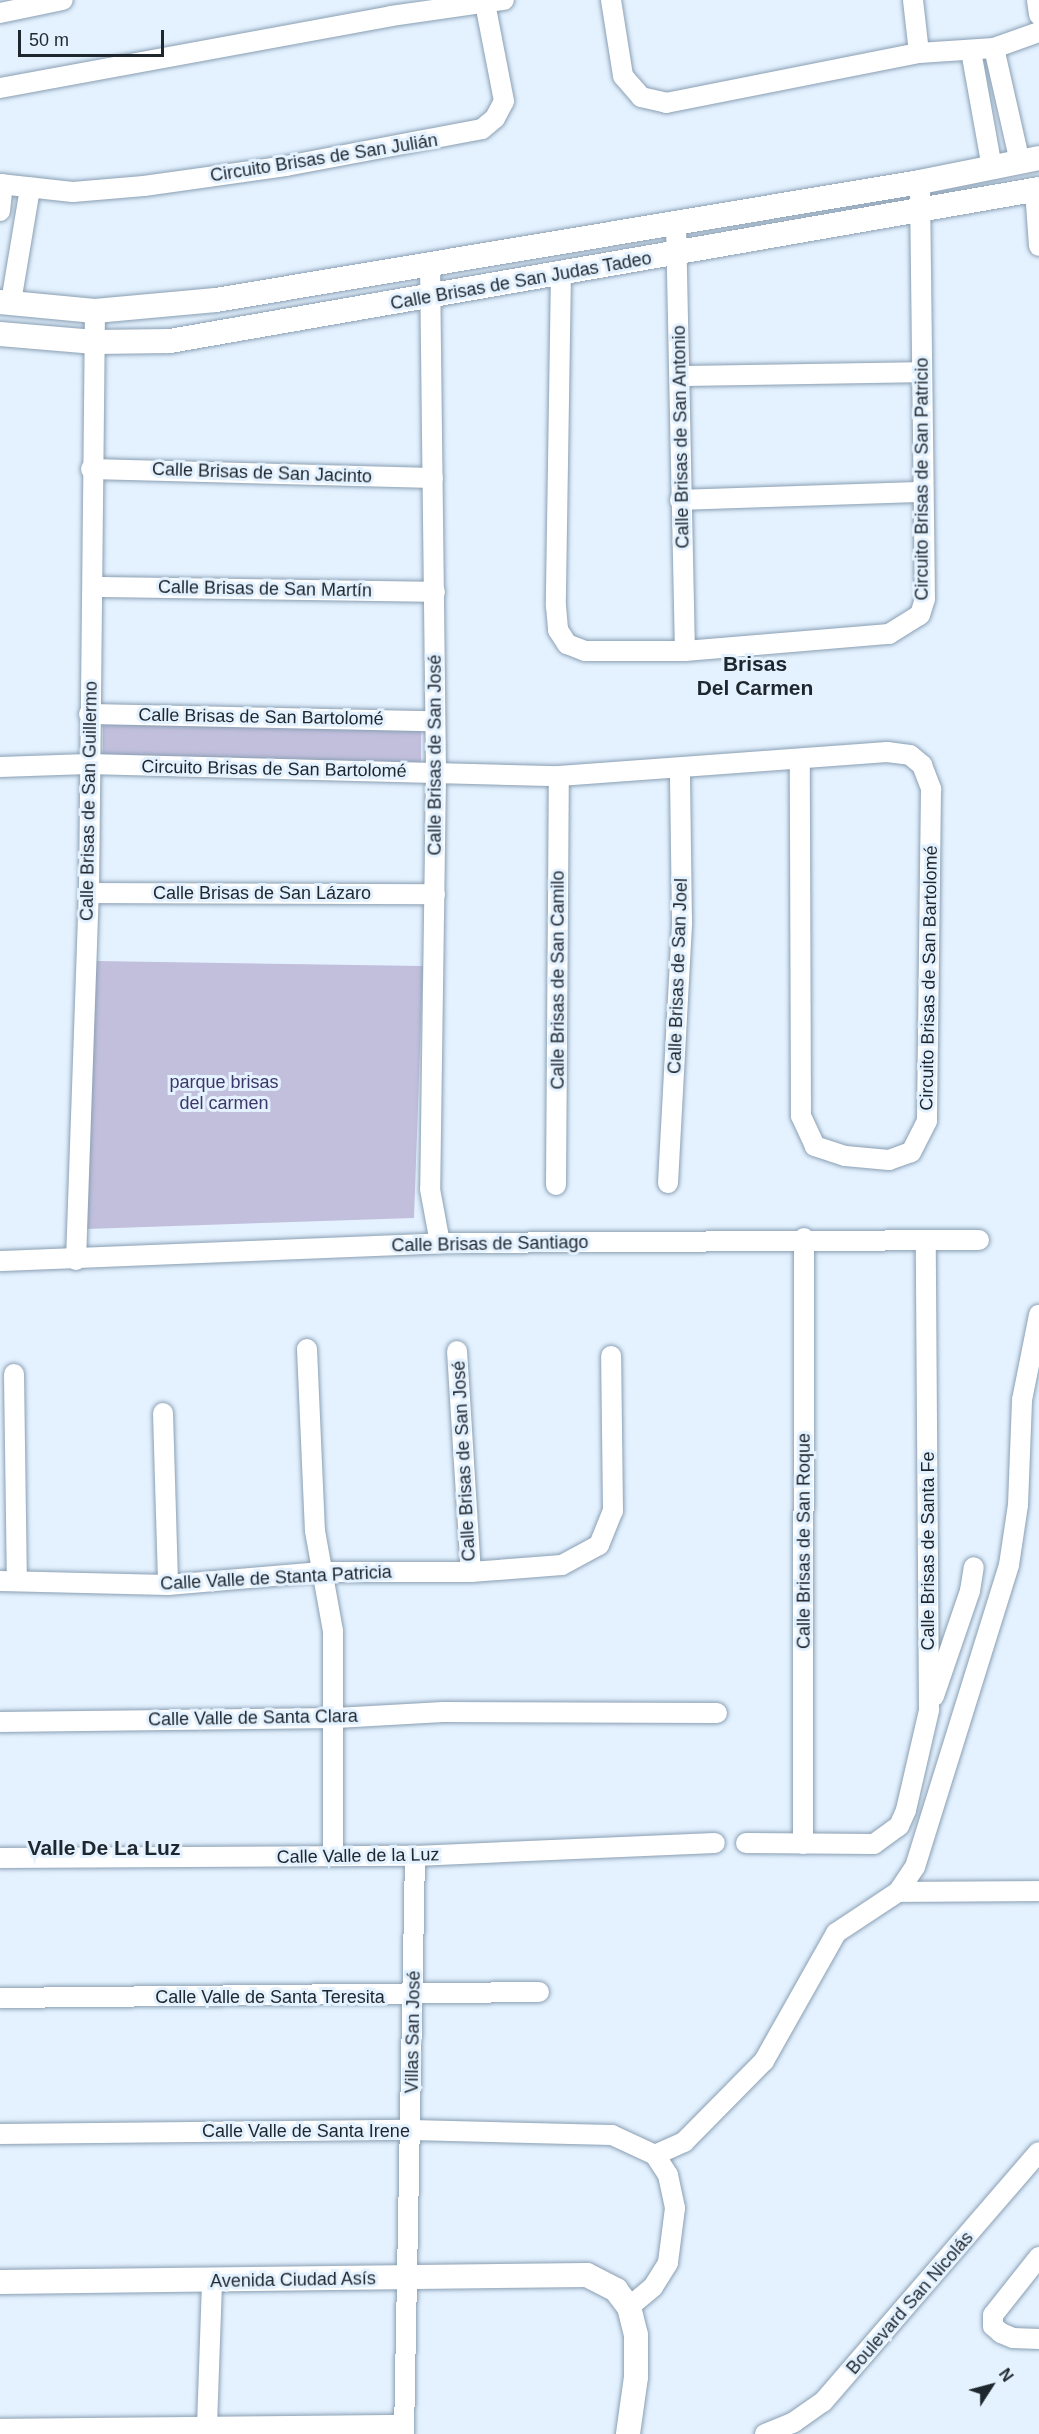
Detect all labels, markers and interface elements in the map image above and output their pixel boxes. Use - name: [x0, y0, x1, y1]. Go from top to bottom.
- scale bar: [21, 18, 166, 56]
- text: 50 m: [29, 30, 69, 50]
- street label: Circuito Brisas de San Julián: [209, 129, 439, 187]
- street label: Calle Brisas de San Judas Tadeo: [389, 247, 653, 315]
- street label: Calle Brisas de San Antonio: [668, 325, 694, 549]
- street label: Circuito Brisas de San Patricio: [911, 357, 933, 601]
- street label: Calle Brisas de San Jacinto: [152, 458, 372, 488]
- street label: Calle Brisas de San Martín: [158, 576, 372, 602]
- district label: Brisas Del Carmen: [697, 651, 813, 701]
- street label: Calle Brisas de San José: [424, 654, 446, 856]
- street label: Calle Brisas de San Guillermo: [76, 681, 102, 921]
- street label: Calle Brisas de San Bartolomé: [138, 704, 384, 730]
- street label: Circuito Brisas de San Bartolomé: [141, 756, 407, 782]
- street label: Circuito Brisas de San Bartolomé: [916, 845, 942, 1111]
- street label: Calle Brisas de San Camilo: [547, 870, 569, 1090]
- street label: Calle Brisas de San Joel: [664, 878, 692, 1074]
- street label: Calle Brisas de San Lázaro: [153, 882, 371, 904]
- park label: parque brisas del carmen: [169, 1072, 279, 1114]
- street label: Calle Brisas de Santiago: [391, 1231, 589, 1257]
- street label: Calle Brisas de San José: [448, 1360, 480, 1562]
- street label: Calle Brisas de San Roque: [793, 1433, 815, 1649]
- street label: Calle Brisas de Santa Fe: [917, 1451, 939, 1651]
- street label: Calle Valle de Stanta Patricia: [160, 1561, 392, 1595]
- street label: Calle Valle de Santa Clara: [148, 1705, 358, 1731]
- district label: Valle De La Luz: [28, 1835, 180, 1861]
- street label: Calle Valle de la Luz: [276, 1844, 440, 1868]
- street label: Villas San José: [401, 1970, 425, 2094]
- street label: Calle Valle de Santa Teresita: [155, 1986, 385, 2008]
- street label: Calle Valle de Santa Irene: [202, 2120, 410, 2142]
- street label: Boulevard San Nicolás: [842, 2227, 978, 2379]
- street label: Avenida Ciudad Asís: [209, 2268, 377, 2292]
- north arrow: [961, 2356, 1021, 2416]
- text: N: [996, 2365, 1016, 2385]

